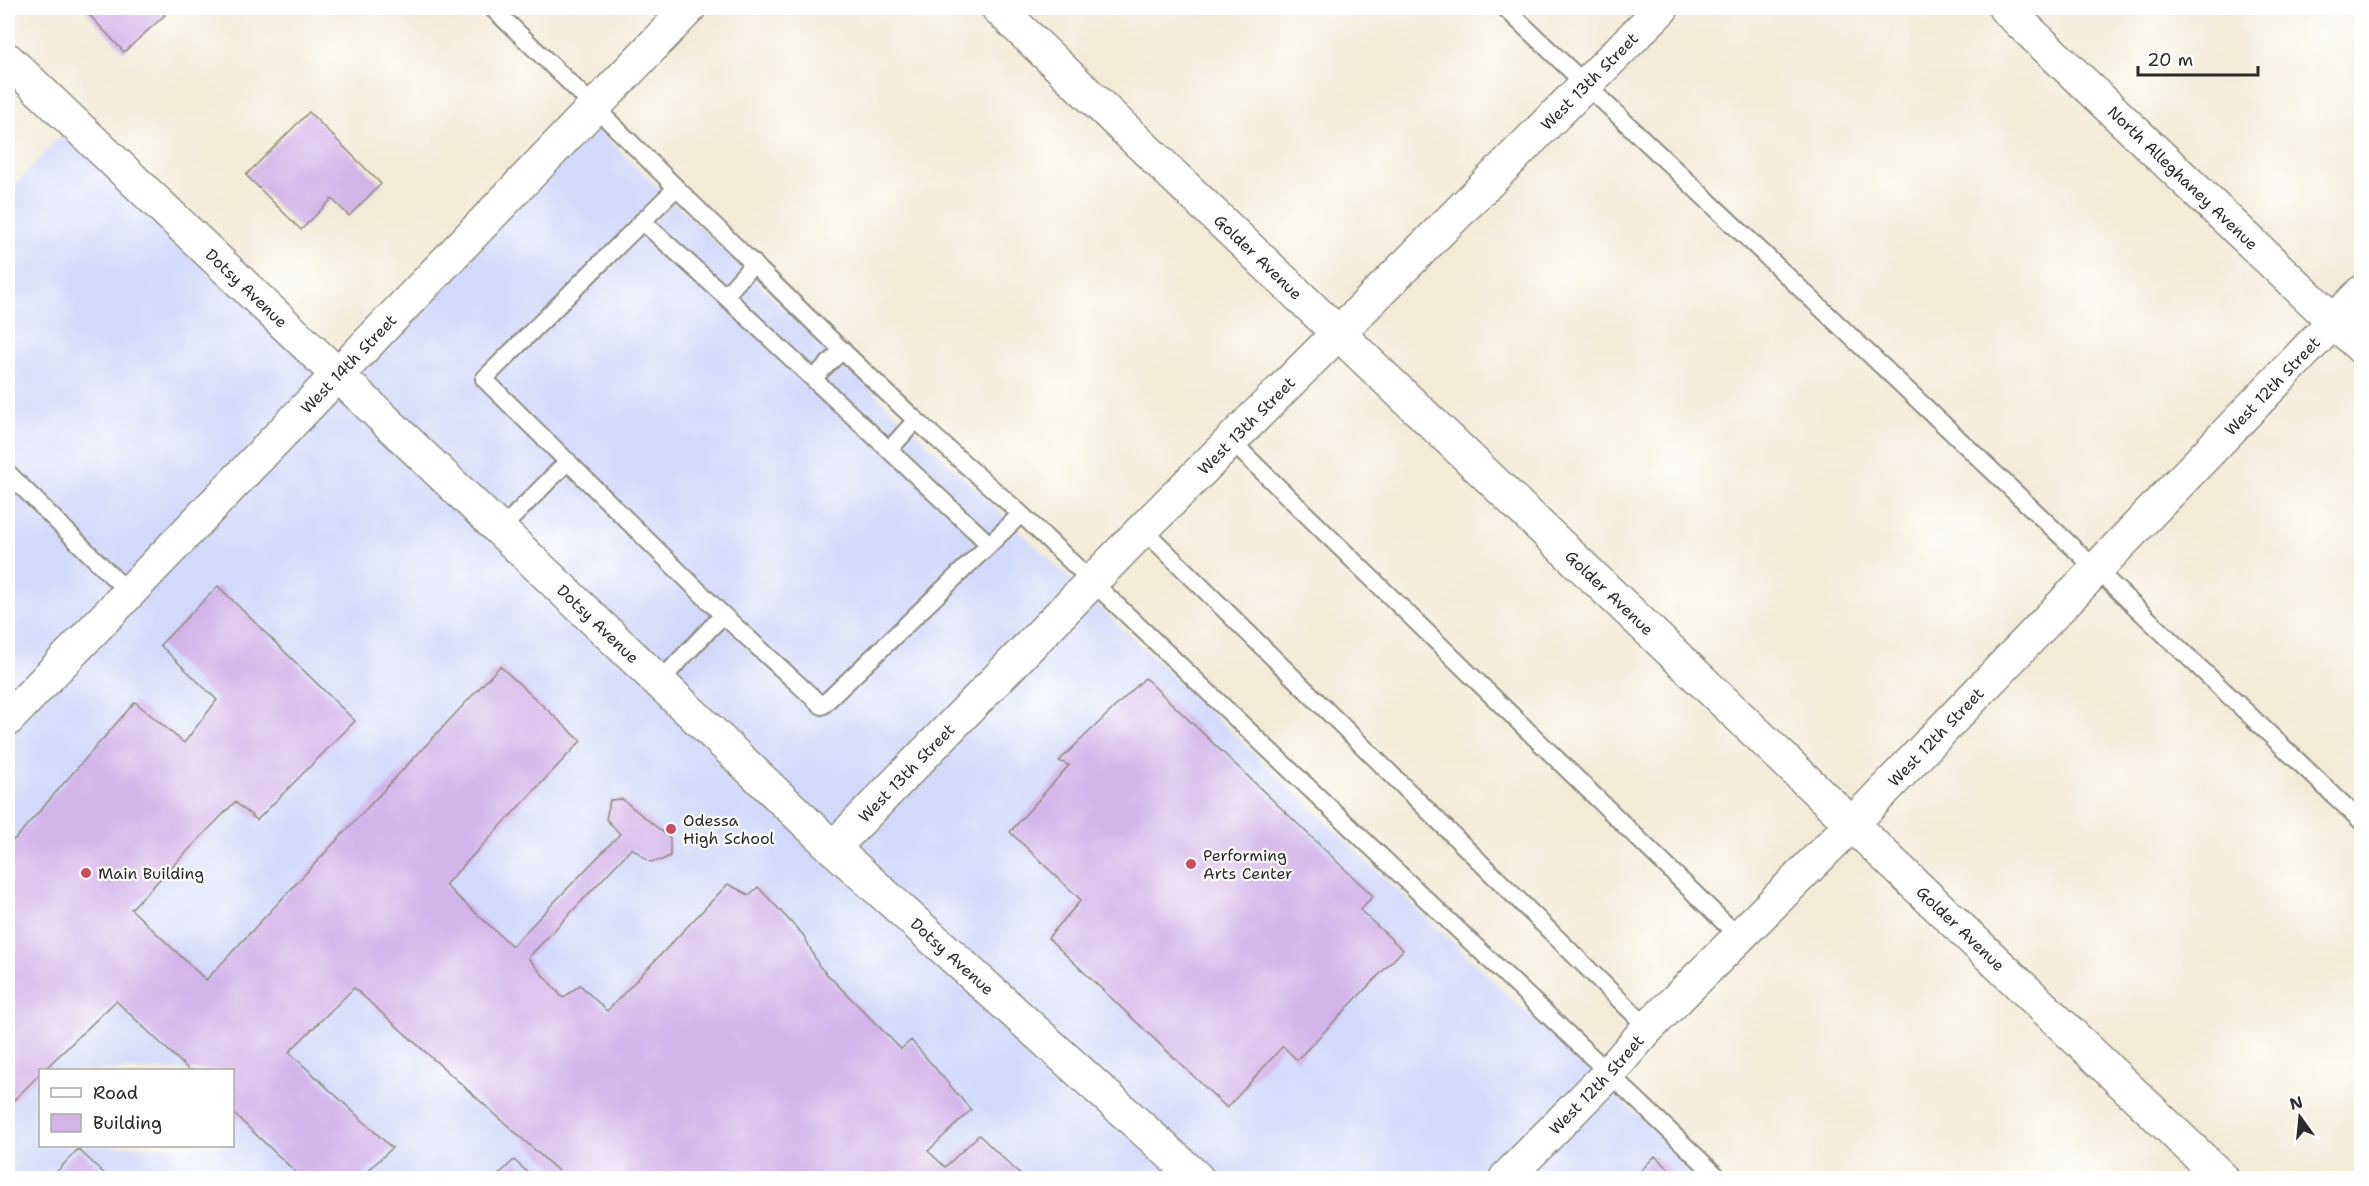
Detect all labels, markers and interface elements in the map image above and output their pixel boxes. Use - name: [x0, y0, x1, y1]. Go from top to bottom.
- street label: West 13th Street: [1536, 28, 1642, 135]
- scale bar: [2138, 39, 2258, 77]
- text: 20 m: [2147, 48, 2193, 72]
- street label: North Alleghaney Avenue: [2103, 101, 2263, 254]
- street label: Golder Avenue: [1210, 210, 1307, 304]
- street label: Dotsy Avenue: [201, 244, 292, 332]
- street label: West 14th Street: [296, 309, 401, 418]
- street label: West 12th Street: [2220, 332, 2324, 440]
- street label: West 13th Street: [1193, 372, 1299, 479]
- street label: Golder Avenue: [1561, 545, 1658, 640]
- street label: Dotsy Avenue: [553, 579, 644, 668]
- street label: West 12th Street: [1883, 683, 1988, 791]
- street label: West 13th Street: [853, 719, 959, 827]
- place label: Odessa High School: [683, 810, 775, 849]
- marker: Odessa High School: [664, 822, 678, 836]
- place label: Performing Arts Center: [1203, 845, 1293, 884]
- marker: Performing Arts Center: [1184, 857, 1198, 871]
- place label: Main Building: [98, 863, 204, 884]
- marker: Main Building: [79, 866, 93, 880]
- street label: Golder Avenue: [1912, 881, 2010, 976]
- street label: Dotsy Avenue: [906, 913, 999, 1000]
- street label: West 12th Street: [1544, 1030, 1648, 1139]
- legend: [39, 1069, 234, 1147]
- text: Road: [93, 1081, 138, 1105]
- north arrow: [2270, 1087, 2330, 1147]
- text: N: [2287, 1091, 2305, 1115]
- text: Building: [93, 1111, 162, 1135]

